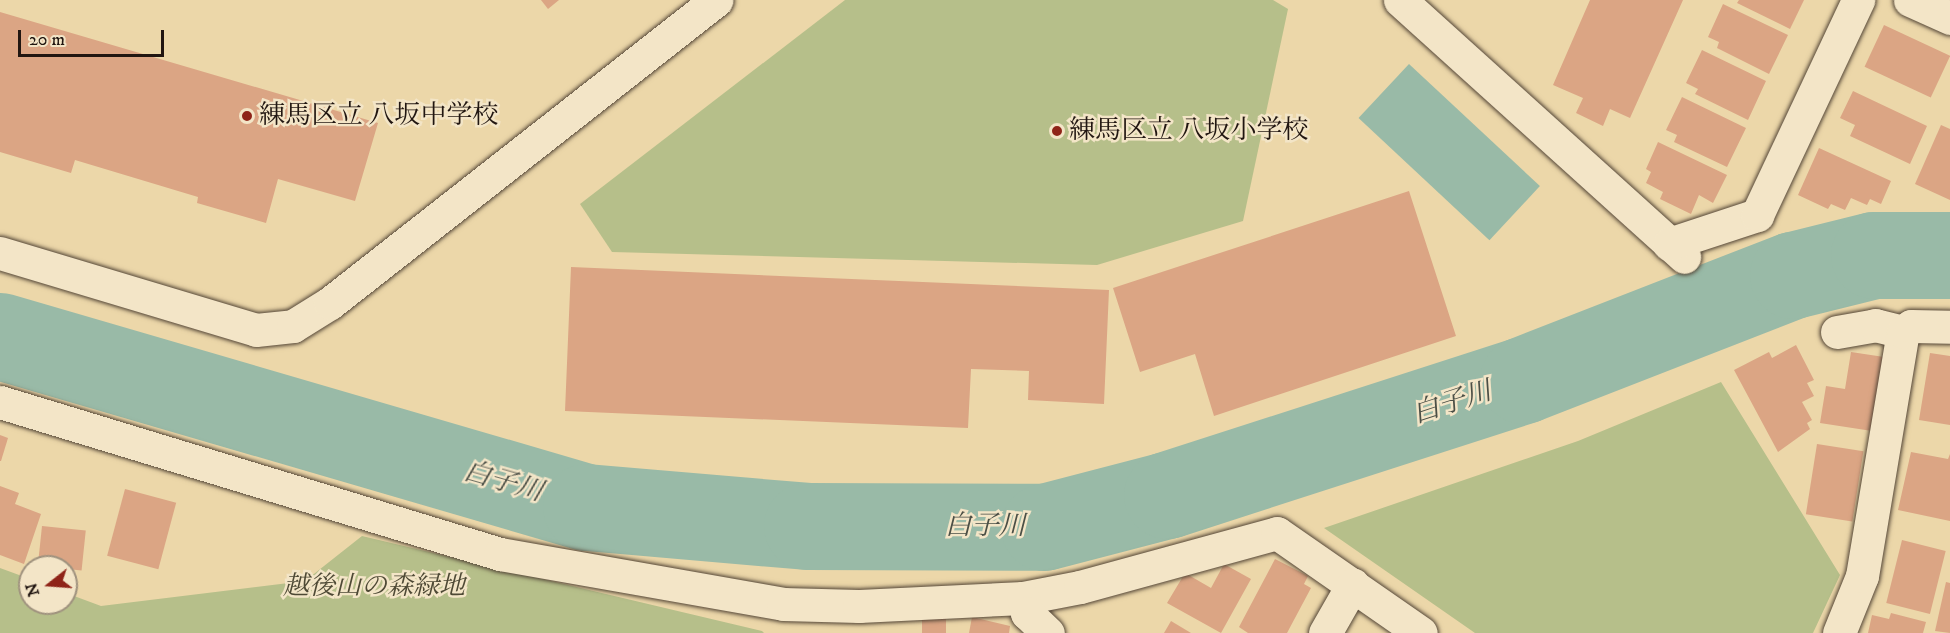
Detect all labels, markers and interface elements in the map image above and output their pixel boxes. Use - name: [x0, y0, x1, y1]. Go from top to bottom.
- scale bar: [21, 18, 166, 56]
- text: 20 m: [29, 29, 65, 51]
- place label: 練馬区立 八坂中学校: [259, 100, 499, 132]
- marker: 練馬区立 八坂中学校: [240, 109, 254, 123]
- place label: 練馬区立 八坂小学校: [1069, 115, 1309, 147]
- marker: 練馬区立 八坂小学校: [1050, 124, 1064, 138]
- water label: 白子川: [1408, 375, 1496, 431]
- water label: 白子川: [460, 455, 546, 509]
- water label: 白子川: [945, 511, 1025, 543]
- north arrow: [18, 555, 78, 615]
- park label: 越後山の森緑地: [283, 571, 465, 603]
- text: N: [21, 580, 44, 599]

